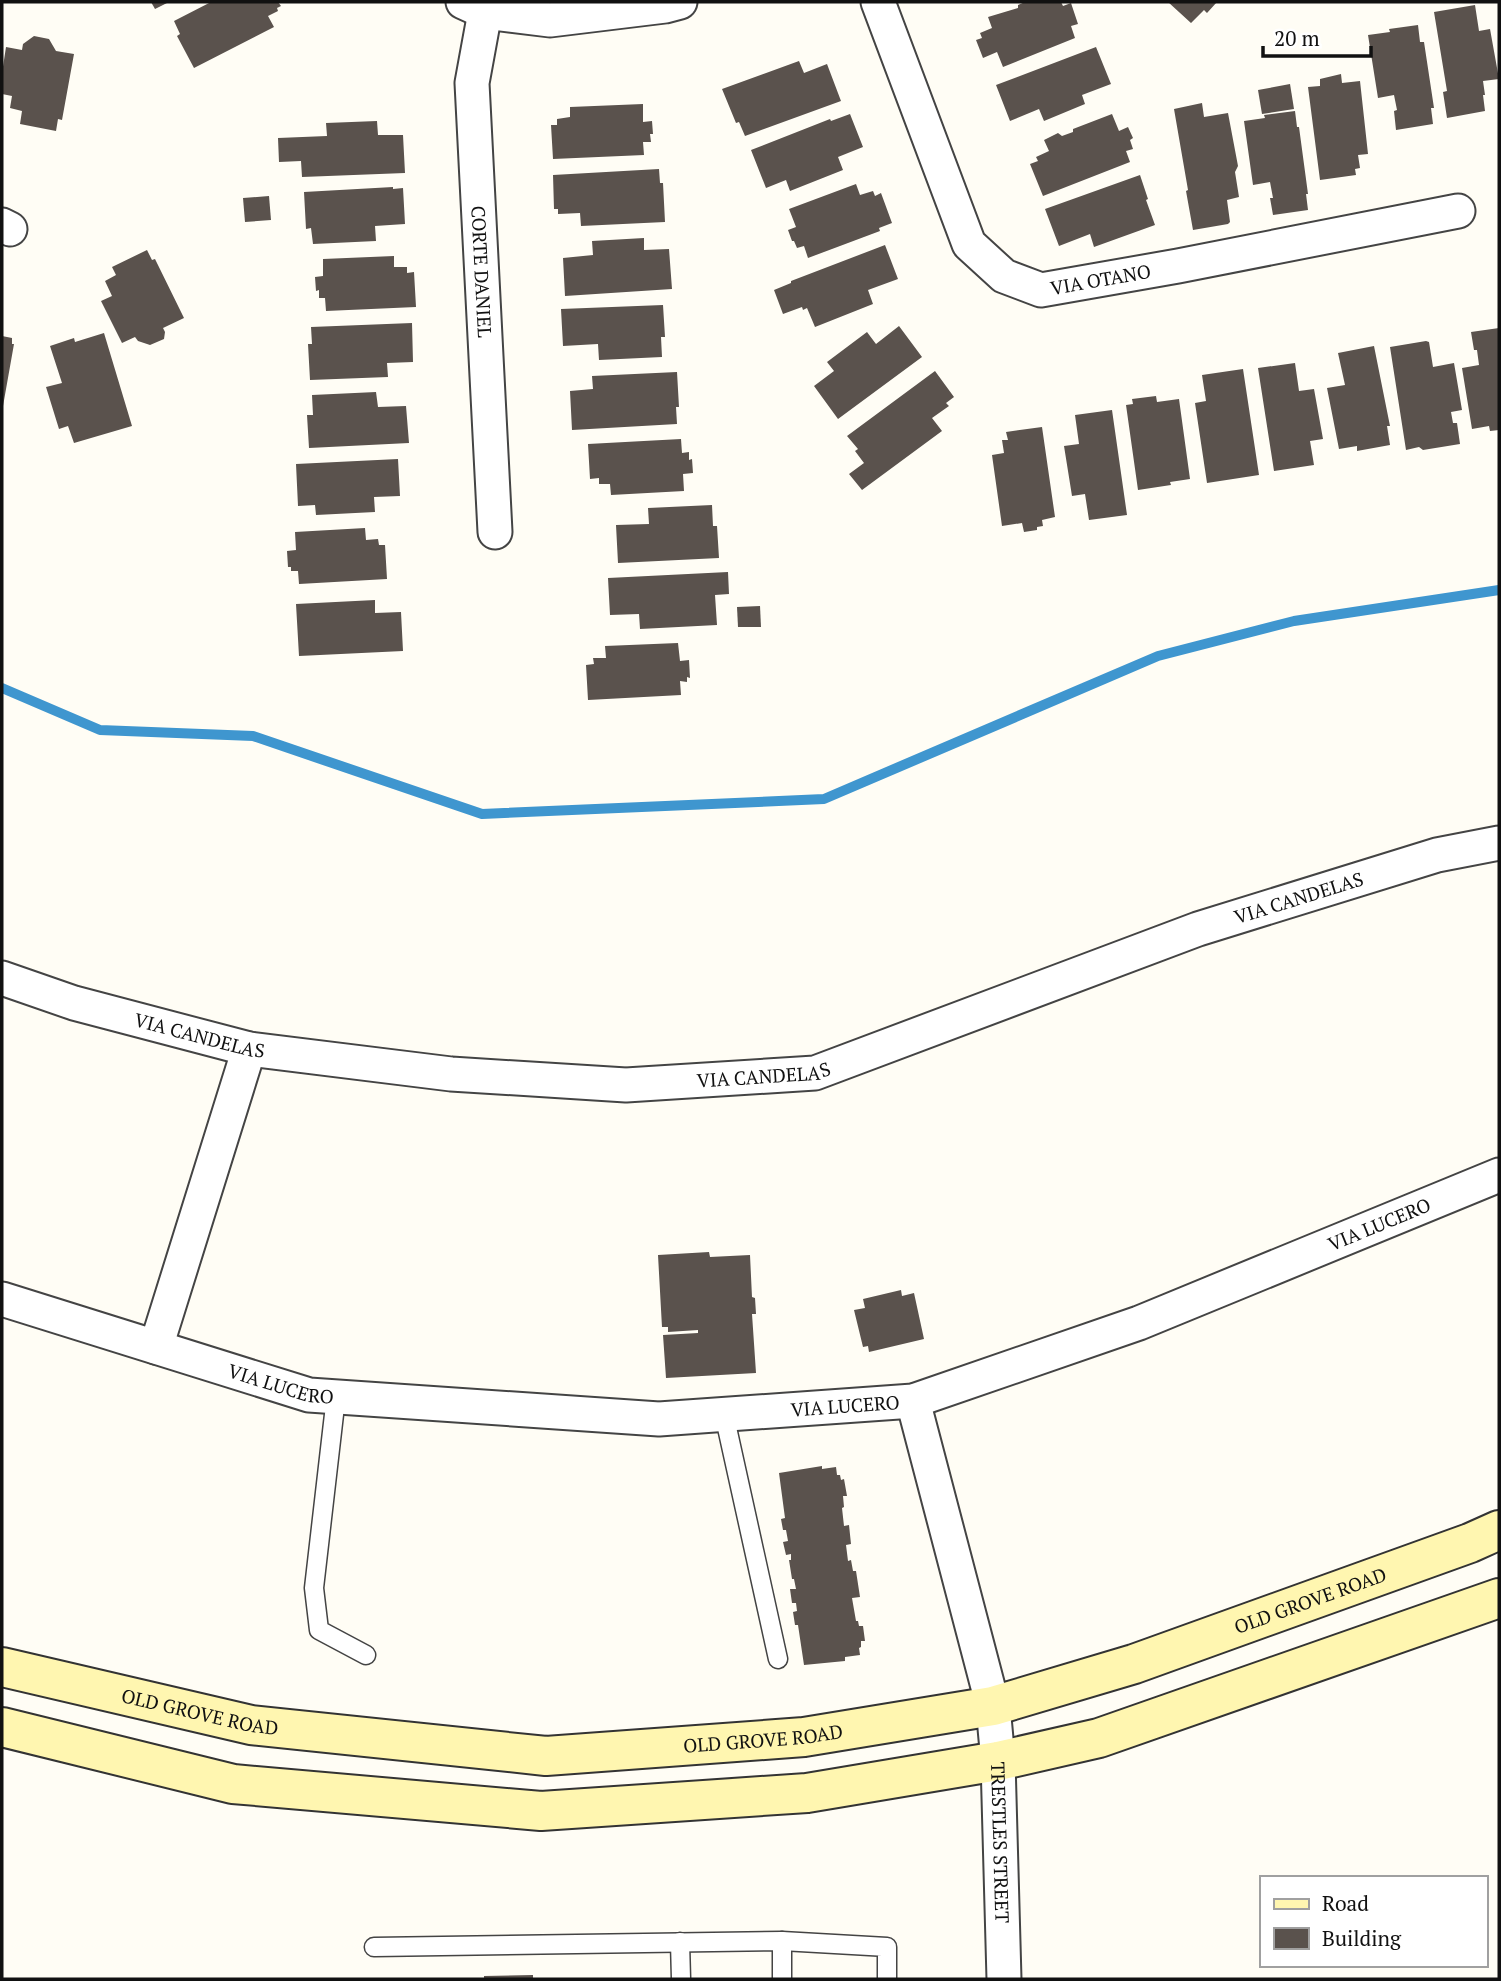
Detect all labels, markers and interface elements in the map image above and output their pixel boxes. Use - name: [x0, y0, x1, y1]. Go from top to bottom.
- scale bar: [1263, 14, 1372, 58]
- text: 20 m: [1274, 24, 1320, 52]
- street label: CORTE DANIEL: [466, 205, 498, 339]
- street label: VIA OTANO: [1048, 258, 1153, 300]
- street label: VIA CANDELAS: [1231, 866, 1366, 929]
- street label: VIA CANDELAS: [132, 1006, 266, 1063]
- street label: VIA CANDELAS: [696, 1055, 834, 1092]
- street label: VIA LUCERO: [1324, 1191, 1434, 1256]
- street label: VIA LUCERO: [225, 1357, 335, 1409]
- street label: VIA LUCERO: [790, 1389, 900, 1422]
- street label: OLD GROVE ROAD: [1231, 1561, 1390, 1639]
- street label: OLD GROVE ROAD: [119, 1682, 280, 1740]
- street label: OLD GROVE ROAD: [682, 1718, 845, 1758]
- street label: TRESTLES STREET: [986, 1762, 1015, 1924]
- legend: [1260, 1876, 1487, 1967]
- text: Road: [1322, 1889, 1369, 1917]
- text: Building: [1322, 1924, 1402, 1952]

